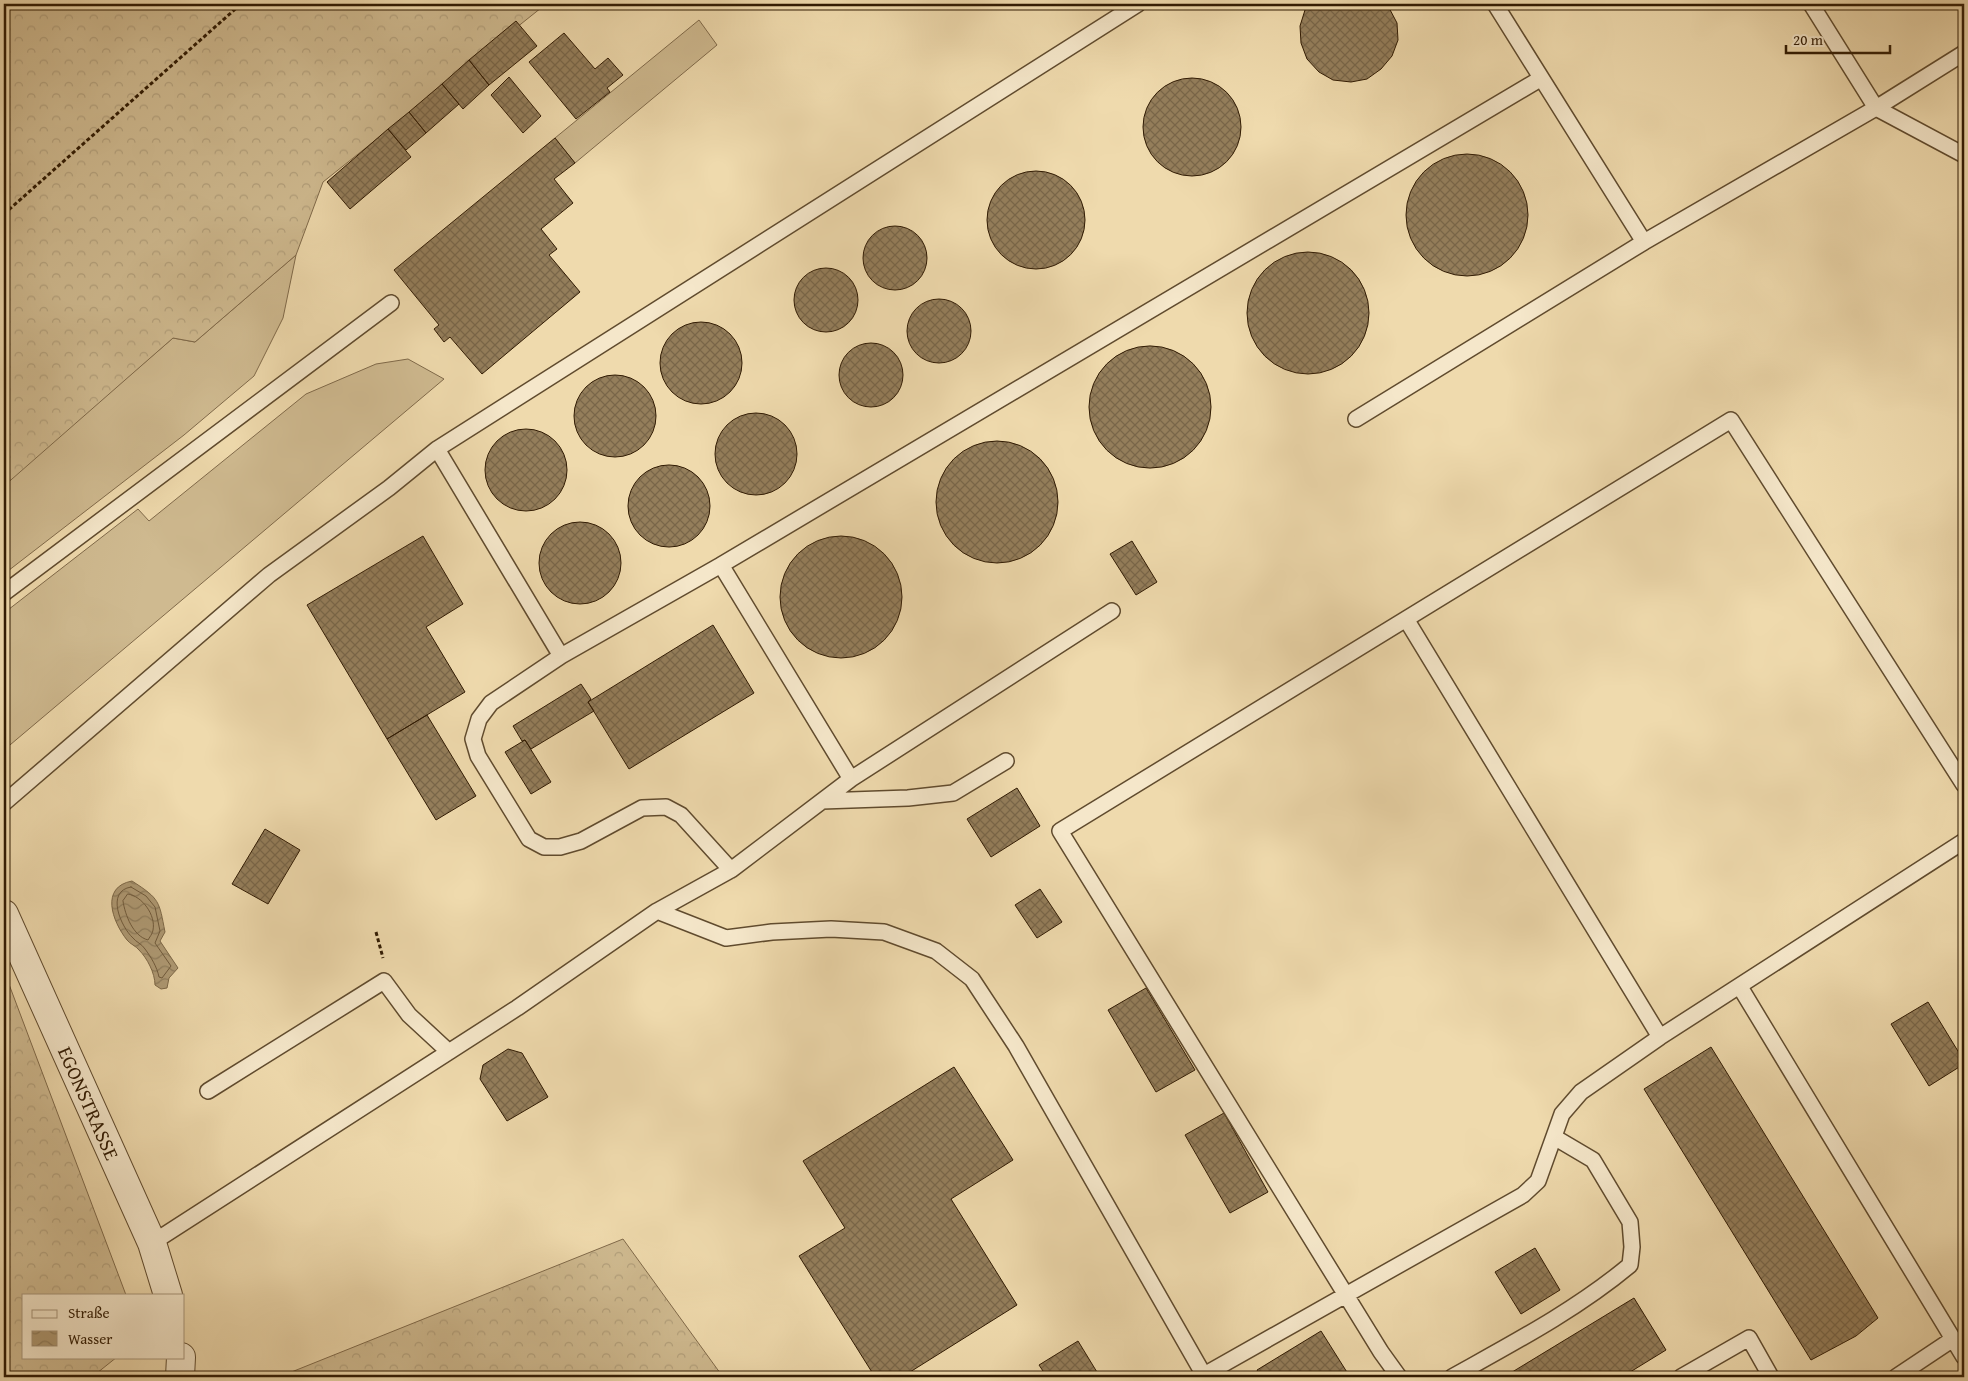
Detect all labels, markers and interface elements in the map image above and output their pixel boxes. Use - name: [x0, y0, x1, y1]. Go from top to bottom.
- scale bar: [1786, 22, 1889, 54]
- text: 20 m: [1793, 29, 1824, 50]
- street label: EGONSTRASSE: [51, 1042, 127, 1164]
- legend: [22, 1294, 185, 1358]
- text: Straße: [68, 1302, 110, 1323]
- text: Wasser: [68, 1328, 112, 1349]

